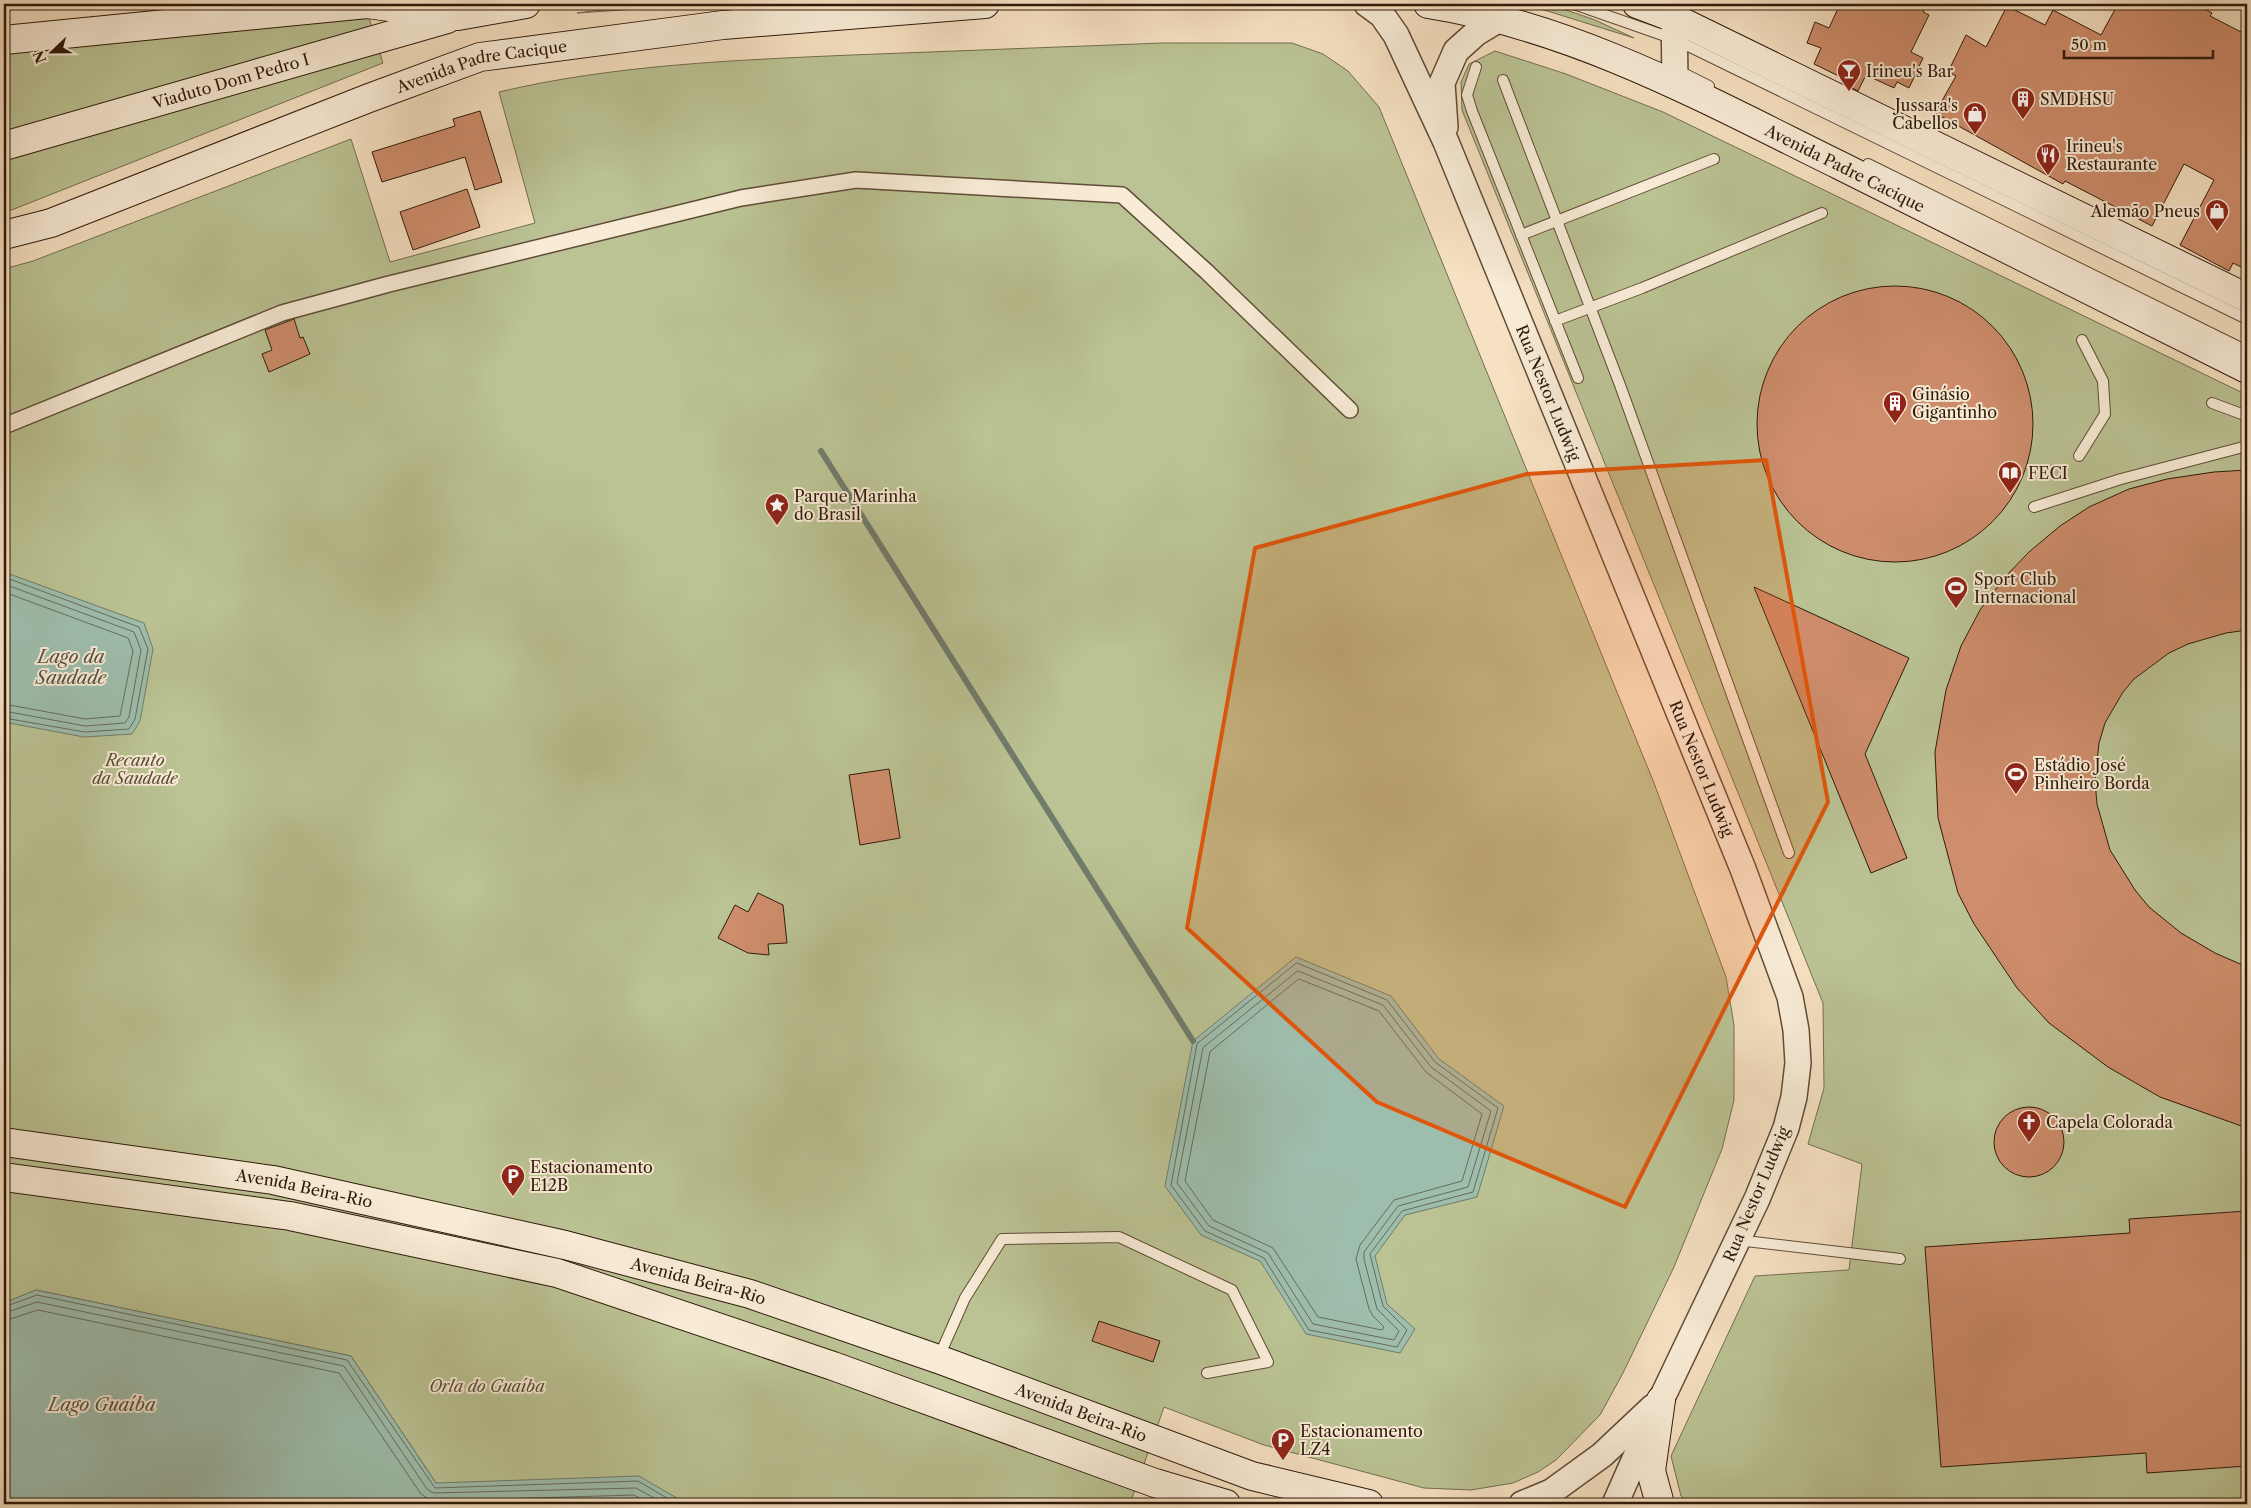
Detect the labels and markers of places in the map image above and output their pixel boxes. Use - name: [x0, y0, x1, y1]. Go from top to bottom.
- bar icon: Irineu's Bar: [1836, 58, 1862, 92]
- place label: Irineu's Bar: [1866, 61, 1954, 81]
- building icon: SMDHSU: [2010, 86, 2036, 120]
- place label: SMDHSU: [2040, 89, 2114, 109]
- place label: Jussara's Cabellos: [1892, 95, 1958, 133]
- shop icon: Jussara's Cabellos: [1962, 101, 1988, 135]
- place label: Irineu's Restaurante: [2066, 136, 2157, 174]
- restaurant icon: Irineu's Restaurante: [2035, 142, 2061, 176]
- shop icon: Alemão Pneus: [2204, 198, 2230, 232]
- place label: Alemão Pneus: [2090, 201, 2200, 221]
- place label: Ginásio Gigantinho: [1912, 384, 1997, 422]
- building icon: Ginásio Gigantinho: [1882, 390, 1908, 424]
- library icon: FECI: [1997, 460, 2023, 494]
- place label: FECI: [2028, 463, 2068, 483]
- place label: Parque Marinha do Brasil: [794, 486, 917, 524]
- place icon: Parque Marinha do Brasil: [764, 492, 790, 526]
- place label: Sport Club Internacional: [1974, 569, 2076, 607]
- sports icon: Sport Club Internacional: [1943, 575, 1969, 609]
- place label: Estádio José Pinheiro Borda: [2034, 755, 2150, 793]
- sports icon: Estádio José Pinheiro Borda: [2003, 761, 2029, 795]
- church icon: Capela Colorada: [2016, 1109, 2042, 1143]
- place label: Capela Colorada: [2046, 1112, 2173, 1132]
- place label: Estacionamento E12B: [530, 1157, 653, 1195]
- parking icon: Estacionamento E12B: [500, 1163, 526, 1197]
- place label: Estacionamento LZ4: [1300, 1421, 1423, 1459]
- parking icon: Estacionamento LZ4: [1270, 1427, 1296, 1461]

